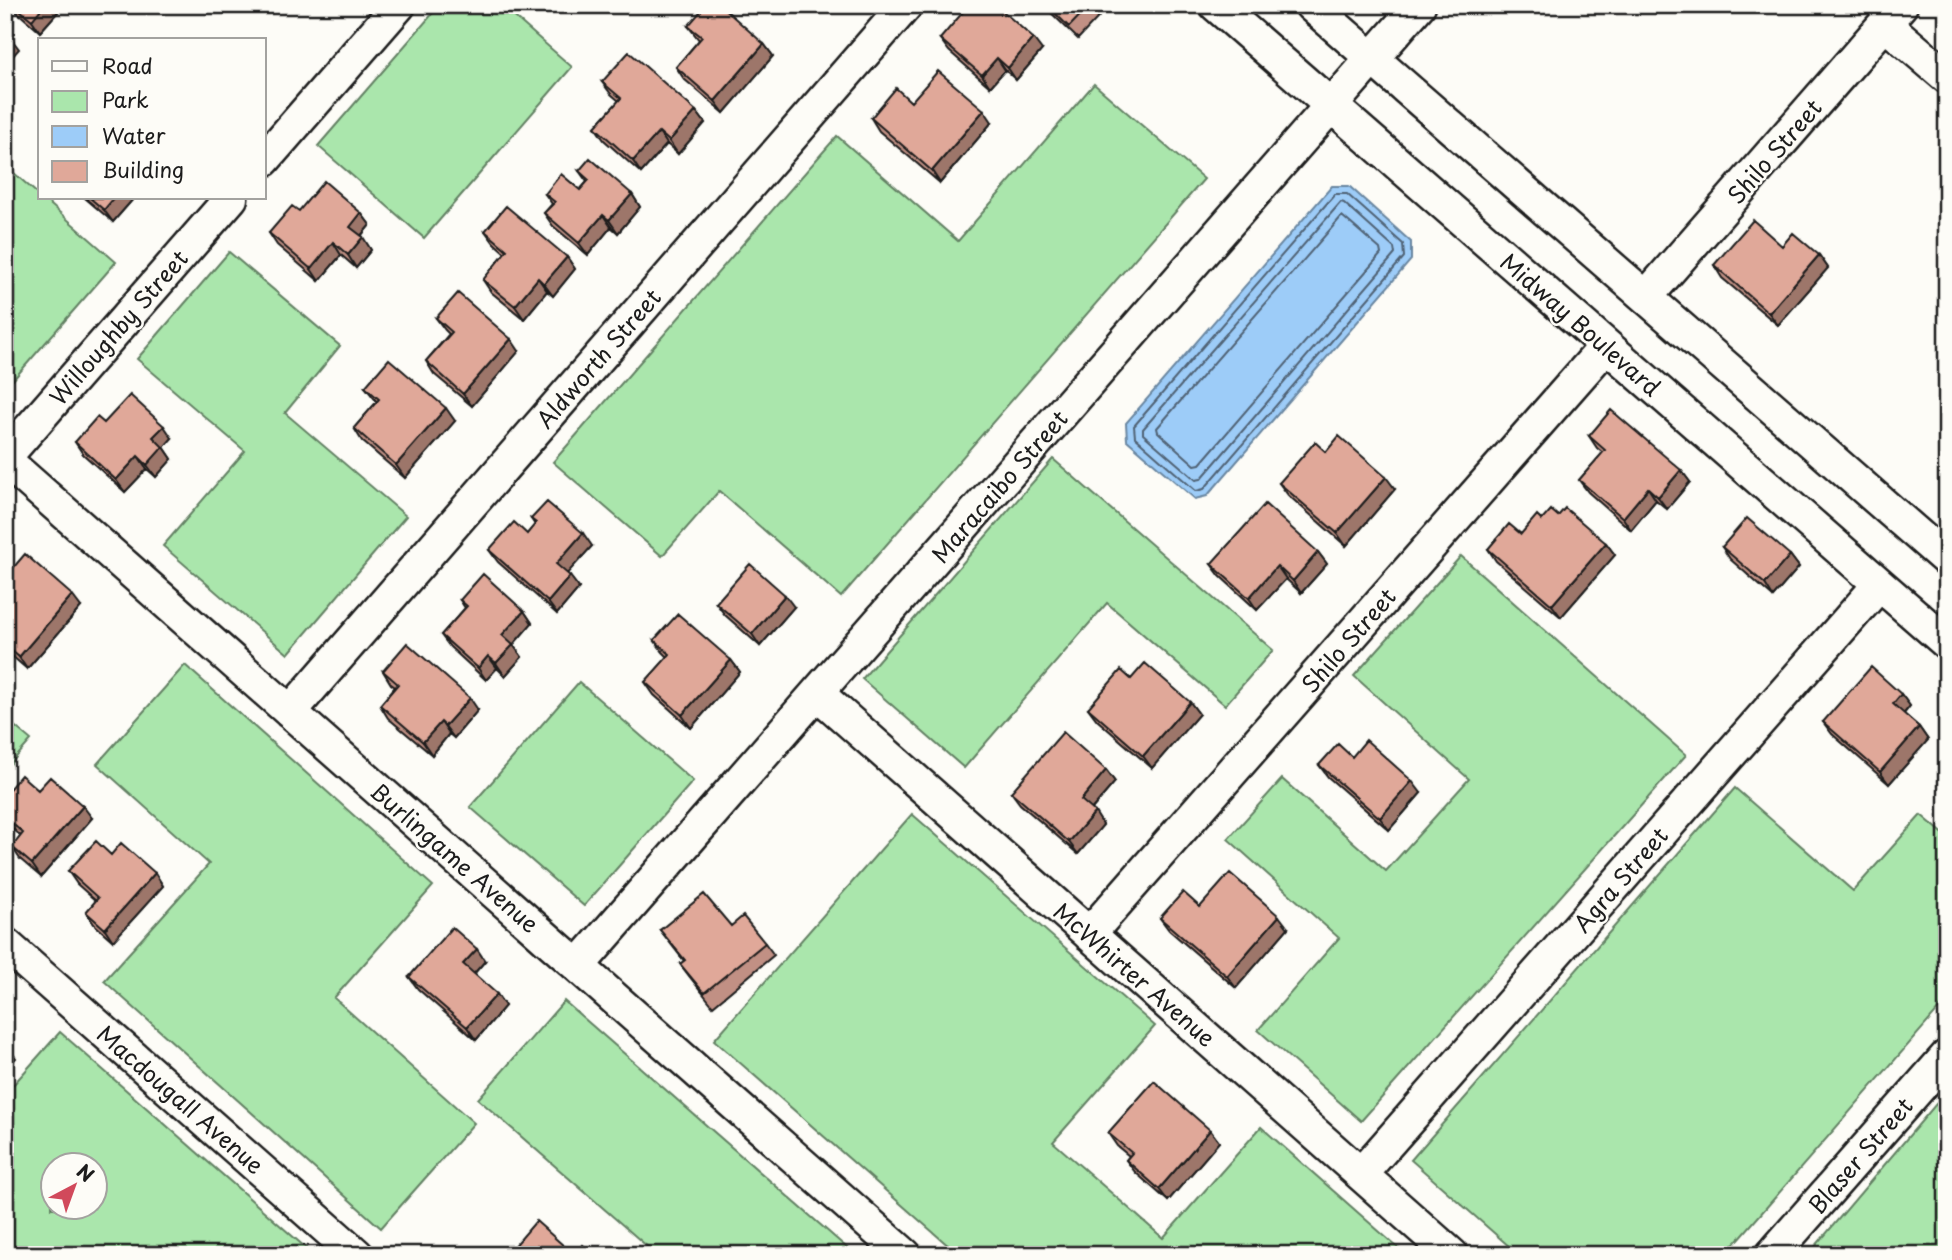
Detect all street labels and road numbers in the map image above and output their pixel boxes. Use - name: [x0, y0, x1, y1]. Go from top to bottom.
- street label: Shilo Street: [1718, 91, 1830, 211]
- street label: Willoughby Street: [40, 241, 196, 413]
- street label: Midway Boulevard: [1493, 244, 1669, 404]
- street label: Aldworth Street: [527, 280, 669, 436]
- street label: Maracaibo Street: [923, 402, 1075, 570]
- street label: Shilo Street: [1292, 580, 1404, 700]
- street label: Burlingame Avenue: [363, 774, 547, 940]
- street label: Agra Street: [1564, 819, 1676, 939]
- street label: McWhirter Avenue: [1046, 894, 1224, 1054]
- street label: Macdougall Avenue: [90, 1016, 272, 1182]
- street label: Blaser Street: [1799, 1089, 1921, 1221]

